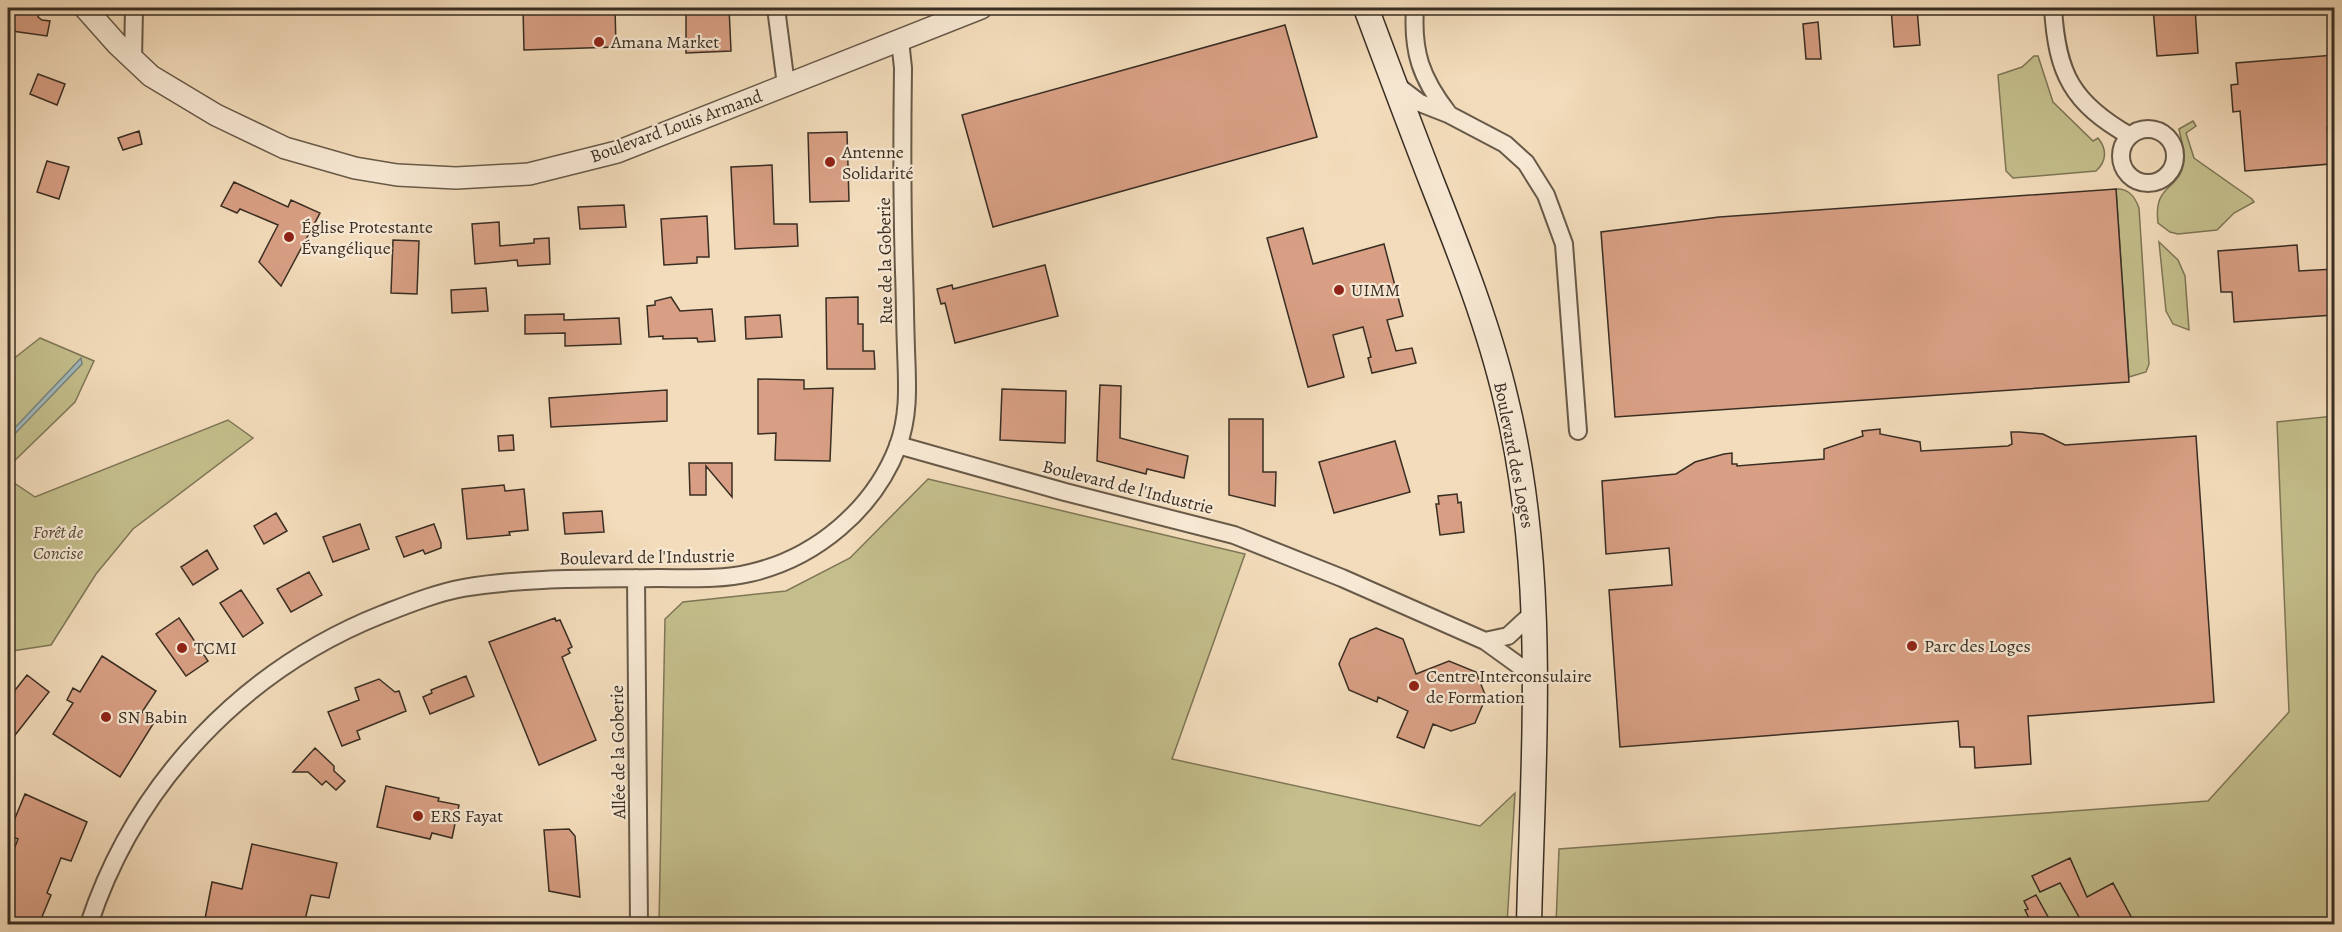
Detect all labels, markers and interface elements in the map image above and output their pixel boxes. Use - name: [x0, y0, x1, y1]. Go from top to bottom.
- place label: Amana Market: [610, 30, 719, 54]
- marker: Amana Market: [592, 35, 606, 49]
- street label: Boulevard Louis Armand: [587, 84, 766, 168]
- place label: Antenne Solidarité: [841, 140, 914, 185]
- marker: Antenne Solidarité: [823, 155, 837, 169]
- street label: Rue de la Goberie: [872, 197, 898, 325]
- place label: Église Protestante Évangélique: [301, 215, 433, 260]
- marker: Église Protestante Évangélique: [282, 230, 296, 244]
- place label: UIMM: [1351, 278, 1400, 302]
- marker: UIMM: [1332, 283, 1346, 297]
- street label: Boulevard des Loges: [1488, 380, 1540, 530]
- street label: Boulevard de l'Industrie: [1040, 454, 1216, 520]
- park label: Forêt de Concise: [33, 520, 84, 565]
- street label: Boulevard de l'Industrie: [559, 543, 735, 571]
- place label: Parc des Loges: [1924, 634, 2031, 658]
- place label: TCMI: [194, 636, 237, 660]
- marker: Parc des Loges: [1905, 639, 1919, 653]
- marker: TCMI: [175, 641, 189, 655]
- place label: Centre Interconsulaire de Formation: [1426, 664, 1592, 709]
- marker: Centre Interconsulaire de Formation: [1407, 679, 1421, 693]
- street label: Allée de la Goberie: [605, 685, 631, 820]
- place label: SN Babin: [118, 705, 187, 729]
- marker: SN Babin: [99, 710, 113, 724]
- place label: ERS Fayat: [430, 804, 503, 828]
- marker: ERS Fayat: [411, 809, 425, 823]

